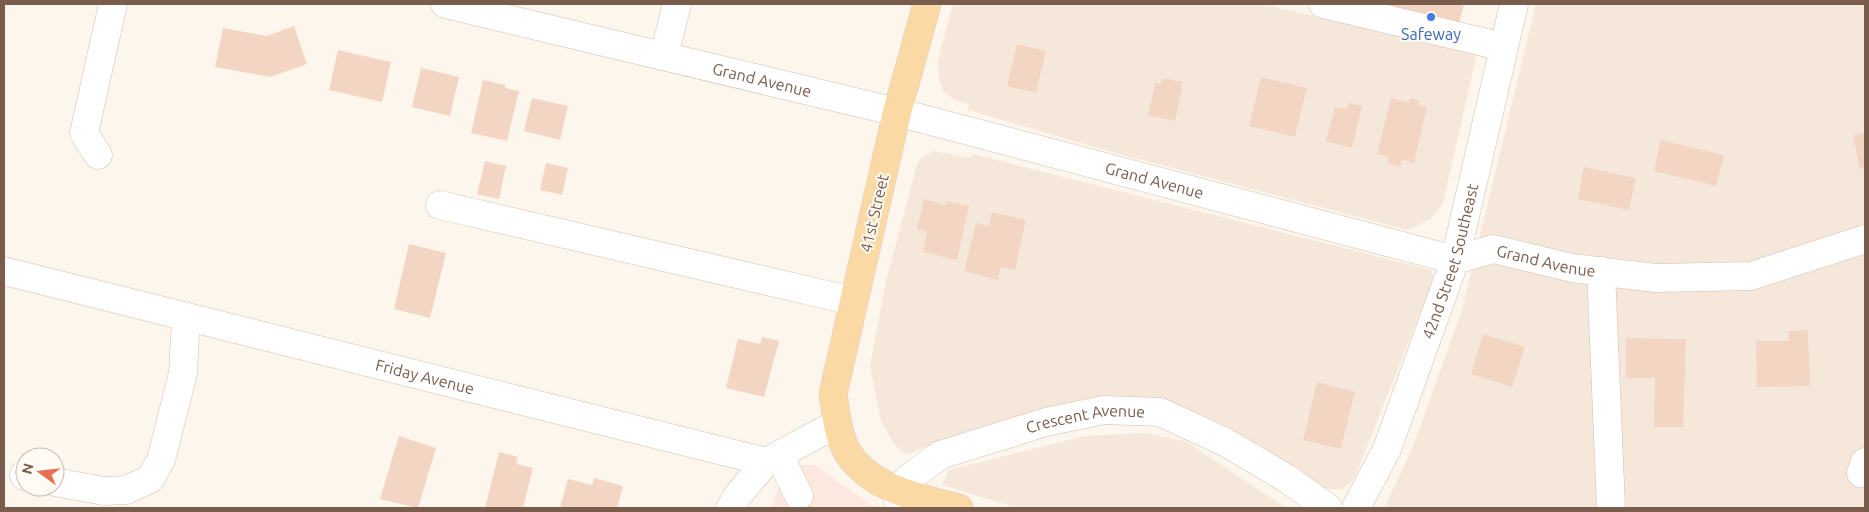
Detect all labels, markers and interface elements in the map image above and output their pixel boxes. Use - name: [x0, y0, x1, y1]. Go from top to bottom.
- marker: Safeway: [1425, 11, 1437, 23]
- place label: Safeway: [1401, 25, 1461, 43]
- street label: Grand Avenue: [711, 59, 813, 100]
- street label: Grand Avenue: [1103, 159, 1206, 202]
- street label: 41st Street: [856, 171, 892, 254]
- street label: 42nd Street Southeast: [1418, 181, 1481, 341]
- street label: Grand Avenue: [1495, 241, 1597, 280]
- street label: Friday Avenue: [374, 356, 476, 398]
- street label: Crescent Avenue: [1024, 401, 1145, 437]
- north arrow: [15, 447, 65, 497]
- text: N: [18, 462, 37, 476]

